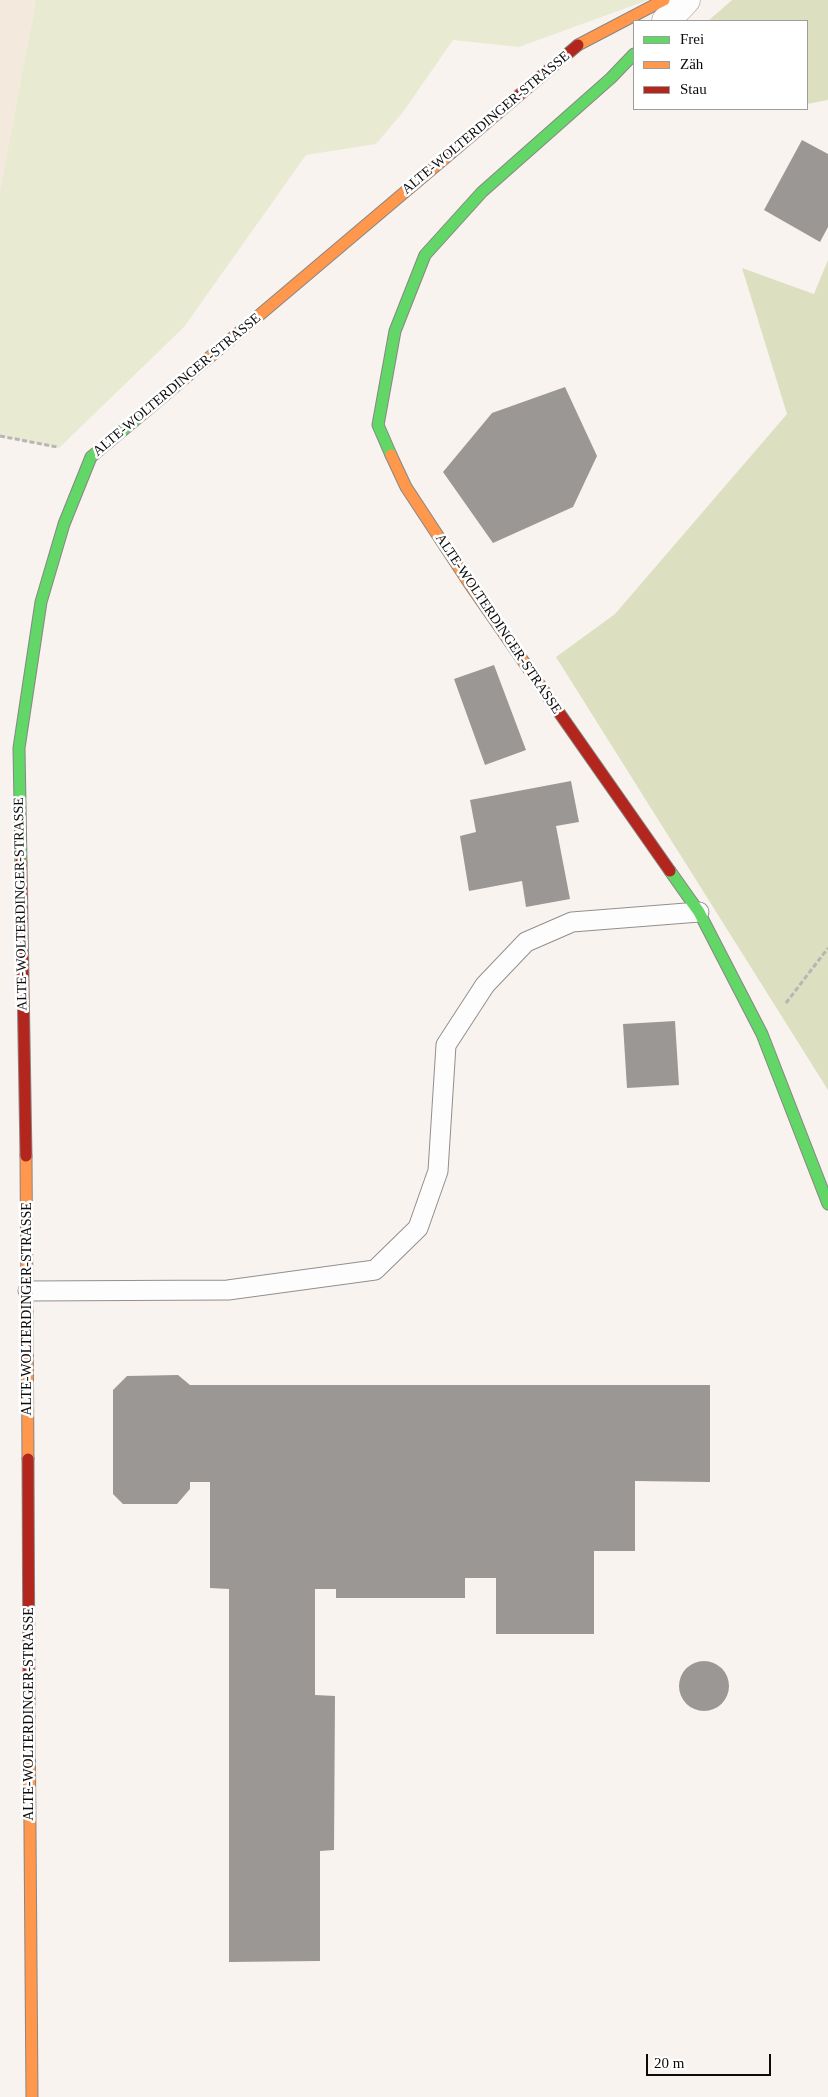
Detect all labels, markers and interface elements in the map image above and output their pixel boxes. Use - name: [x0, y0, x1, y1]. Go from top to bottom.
- legend: [633, 20, 808, 110]
- text: Frei: [680, 31, 704, 47]
- street label: ALTE-WOLTERDINGER-STRASSE: [399, 48, 573, 198]
- text: Zäh: [680, 56, 703, 72]
- text: Stau: [680, 81, 707, 97]
- street label: ALTE-WOLTERDINGER-STRASSE: [90, 310, 264, 460]
- street label: ALTE-WOLTERDINGER-STRASSE: [431, 531, 565, 717]
- street label: ALTE-WOLTERDINGER-STRASSE: [11, 797, 31, 1011]
- street label: ALTE-WOLTERDINGER-STRASSE: [19, 1202, 35, 1416]
- street label: ALTE-WOLTERDINGER-STRASSE: [21, 1607, 37, 1821]
- scale bar: [648, 2044, 773, 2076]
- text: 20 m: [654, 2055, 684, 2071]

